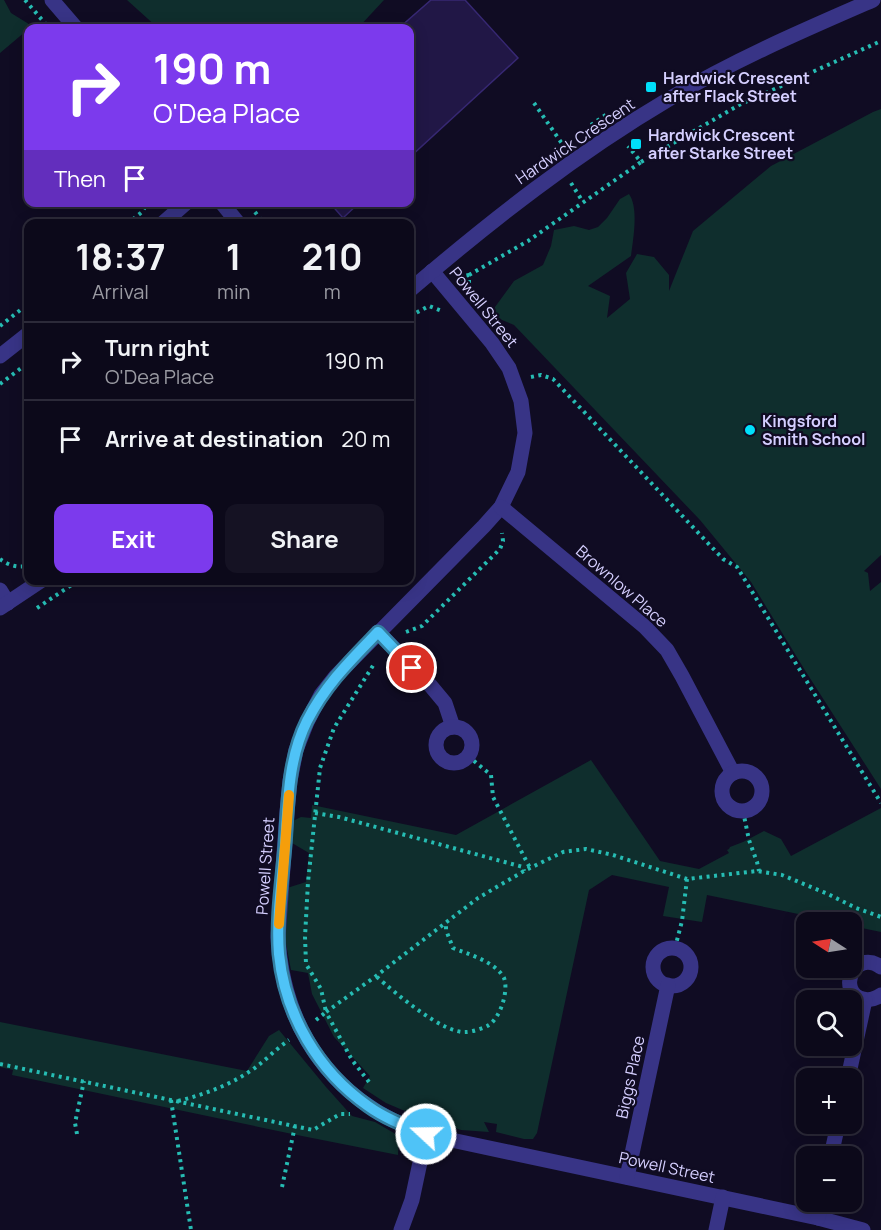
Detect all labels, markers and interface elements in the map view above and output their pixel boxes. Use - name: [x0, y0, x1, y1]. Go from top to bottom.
- text: 190 m: [153, 39, 271, 97]
- icon: right: [54, 48, 132, 126]
- place label: Hardwick Crescent after Flack Street: [663, 67, 810, 107]
- marker: Hardwick Crescent after Flack Street: [644, 80, 658, 94]
- street label: Hardwick Crescent: [511, 93, 639, 189]
- text: O'Dea Place: [153, 94, 300, 131]
- place label: Hardwick Crescent after Starke Street: [648, 124, 795, 164]
- marker: Hardwick Crescent after Starke Street: [629, 137, 643, 151]
- icon: arrive: [118, 162, 151, 195]
- text: Then: [54, 164, 106, 194]
- text: 18:37: [75, 232, 166, 281]
- text: 1: [226, 232, 242, 281]
- text: 210: [302, 232, 363, 281]
- street label: Powell Street: [445, 262, 523, 352]
- text: Arrival: [92, 278, 149, 305]
- text: min: [217, 278, 250, 305]
- text: m: [324, 278, 341, 305]
- text: Turn right: [105, 333, 210, 363]
- icon: right: [54, 345, 87, 378]
- text: 190 m: [325, 346, 384, 376]
- text: O'Dea Place: [105, 363, 214, 390]
- place label: Kingsford Smith School: [762, 410, 866, 450]
- icon: arrive: [54, 423, 87, 456]
- marker: Kingsford Smith School: [743, 423, 757, 437]
- text: Arrive at destination: [105, 424, 323, 454]
- text: 20 m: [341, 424, 390, 454]
- button: Exit: [54, 504, 213, 573]
- button: Share: [225, 504, 384, 573]
- street label: Brownlow Place: [571, 540, 673, 632]
- pin: [386, 642, 437, 693]
- icon: arrive: [395, 651, 428, 684]
- street label: Powell Street: [251, 816, 279, 916]
- north arrow: [796, 912, 862, 978]
- map controls: [796, 912, 862, 1212]
- button: search: [796, 990, 862, 1056]
- street label: Biggs Place: [610, 1033, 650, 1121]
- button: +: [796, 1068, 862, 1134]
- position arrow: [394, 1102, 458, 1166]
- street label: Powell Street: [617, 1146, 717, 1188]
- button: −: [796, 1146, 862, 1212]

